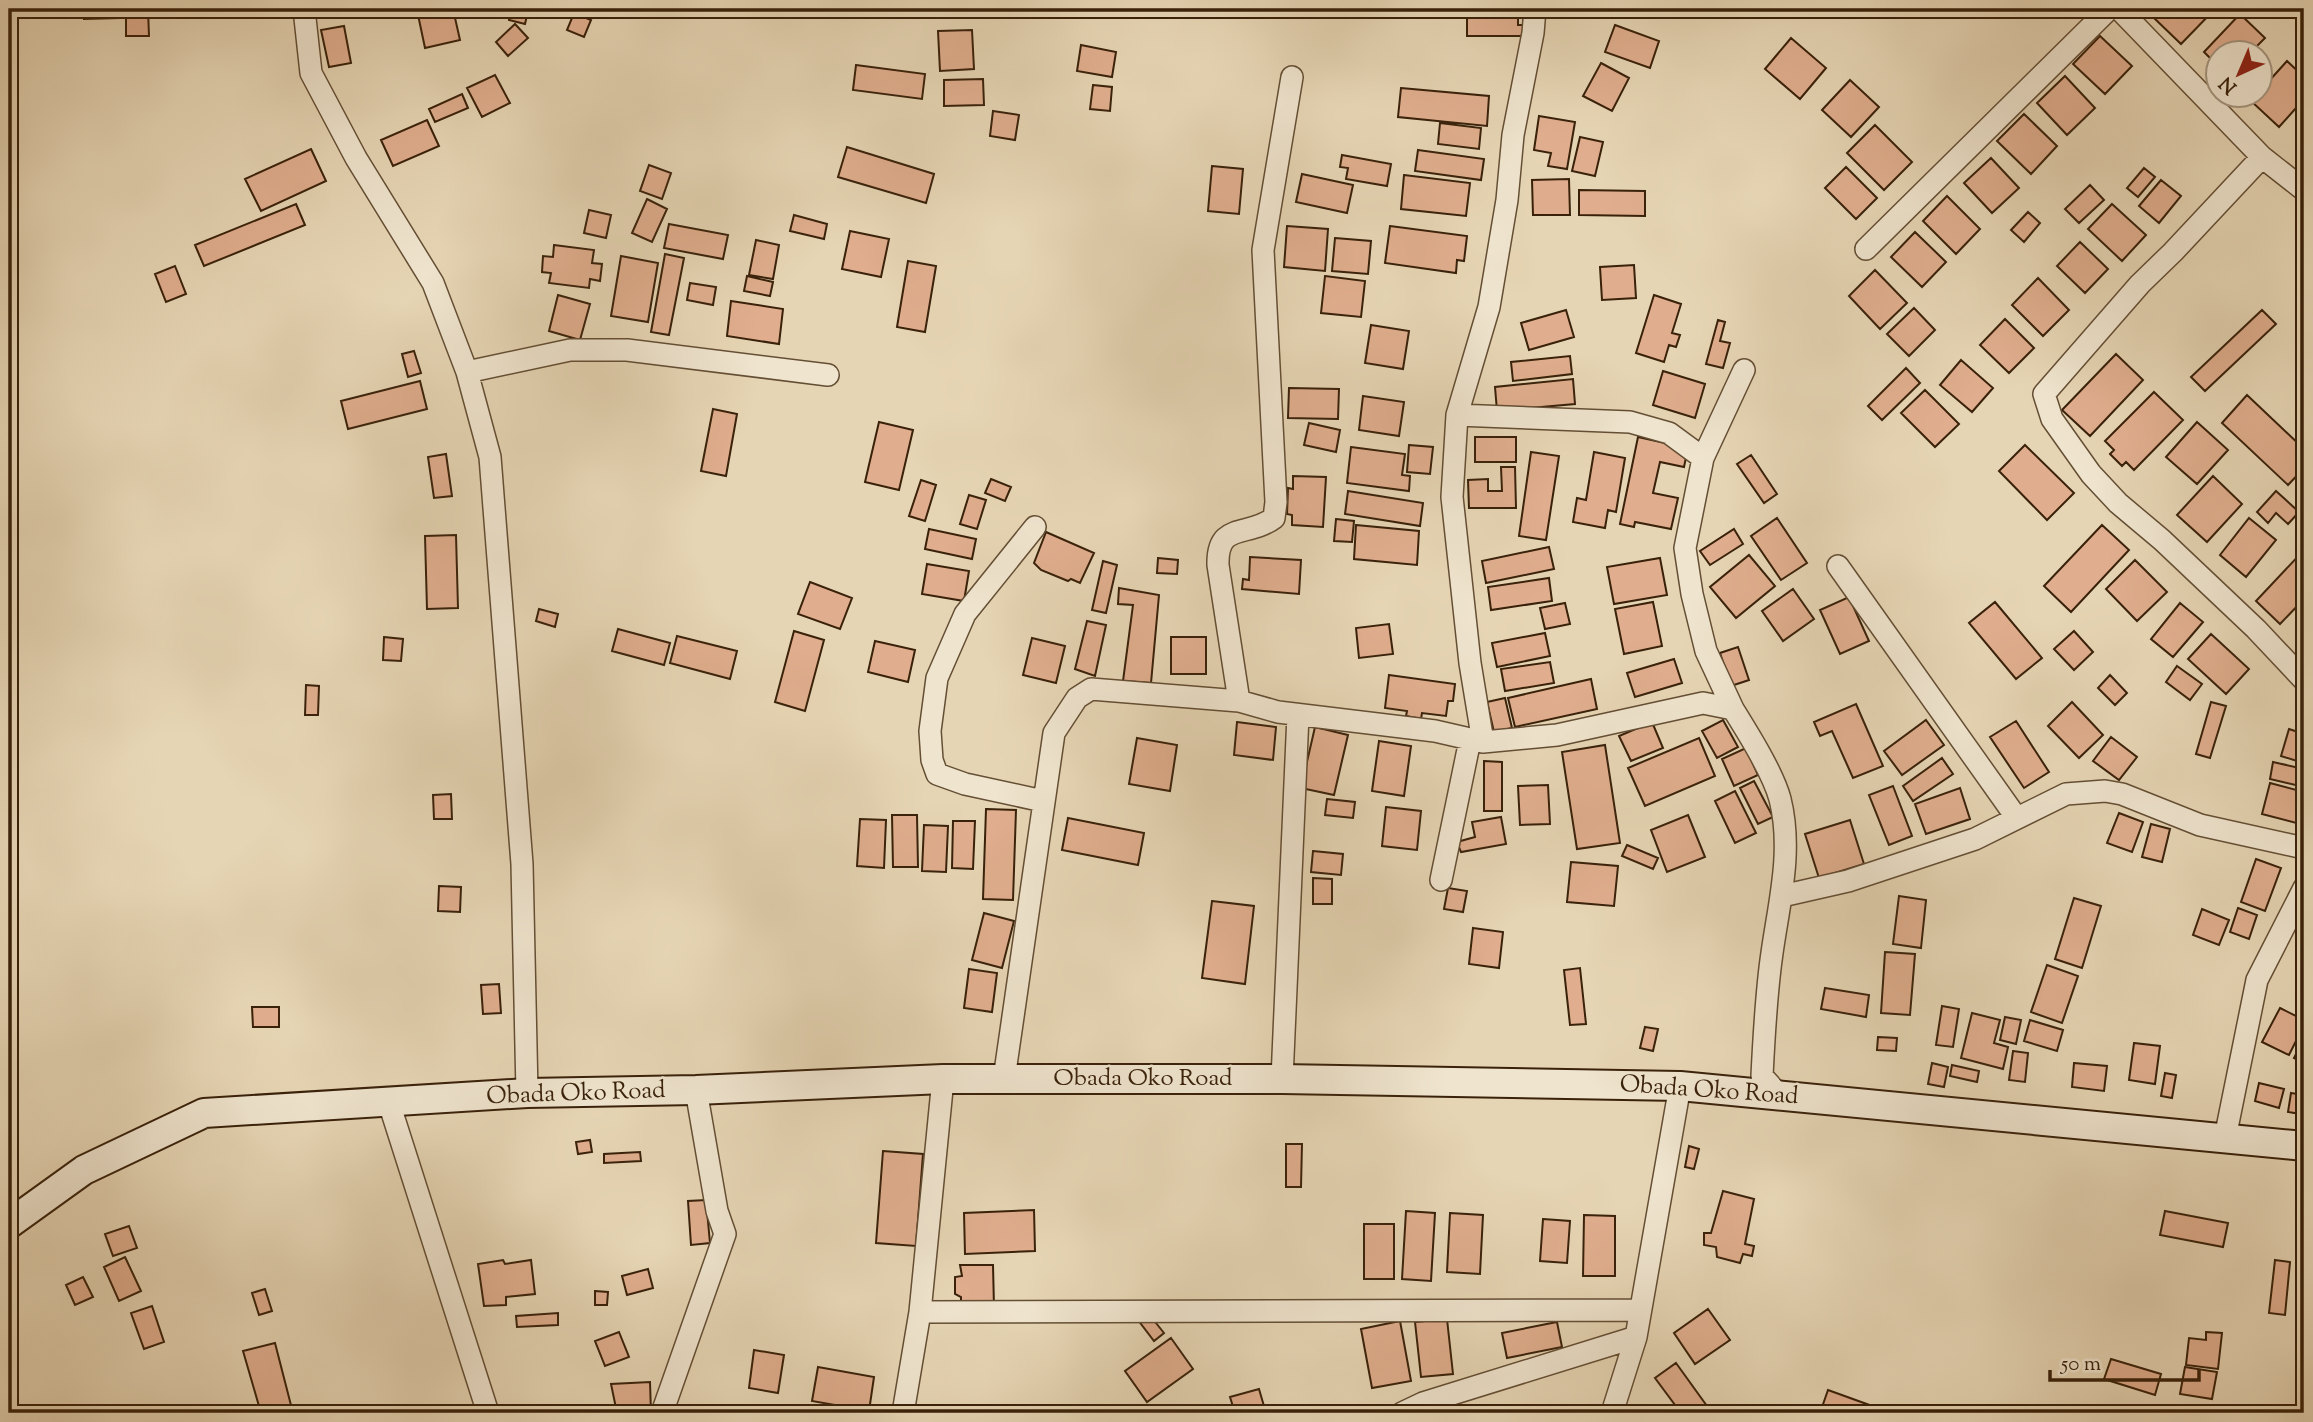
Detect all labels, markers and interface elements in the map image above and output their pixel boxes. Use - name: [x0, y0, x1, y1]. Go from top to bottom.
- north arrow: [2204, 38, 2274, 108]
- text: N: [2214, 69, 2244, 99]
- street label: Obada Oko Road: [1053, 1062, 1233, 1096]
- street label: Obada Oko Road: [1618, 1068, 1800, 1114]
- street label: Obada Oko Road: [486, 1074, 667, 1114]
- scale bar: [2050, 1338, 2199, 1382]
- text: 50 m: [2060, 1350, 2101, 1380]

